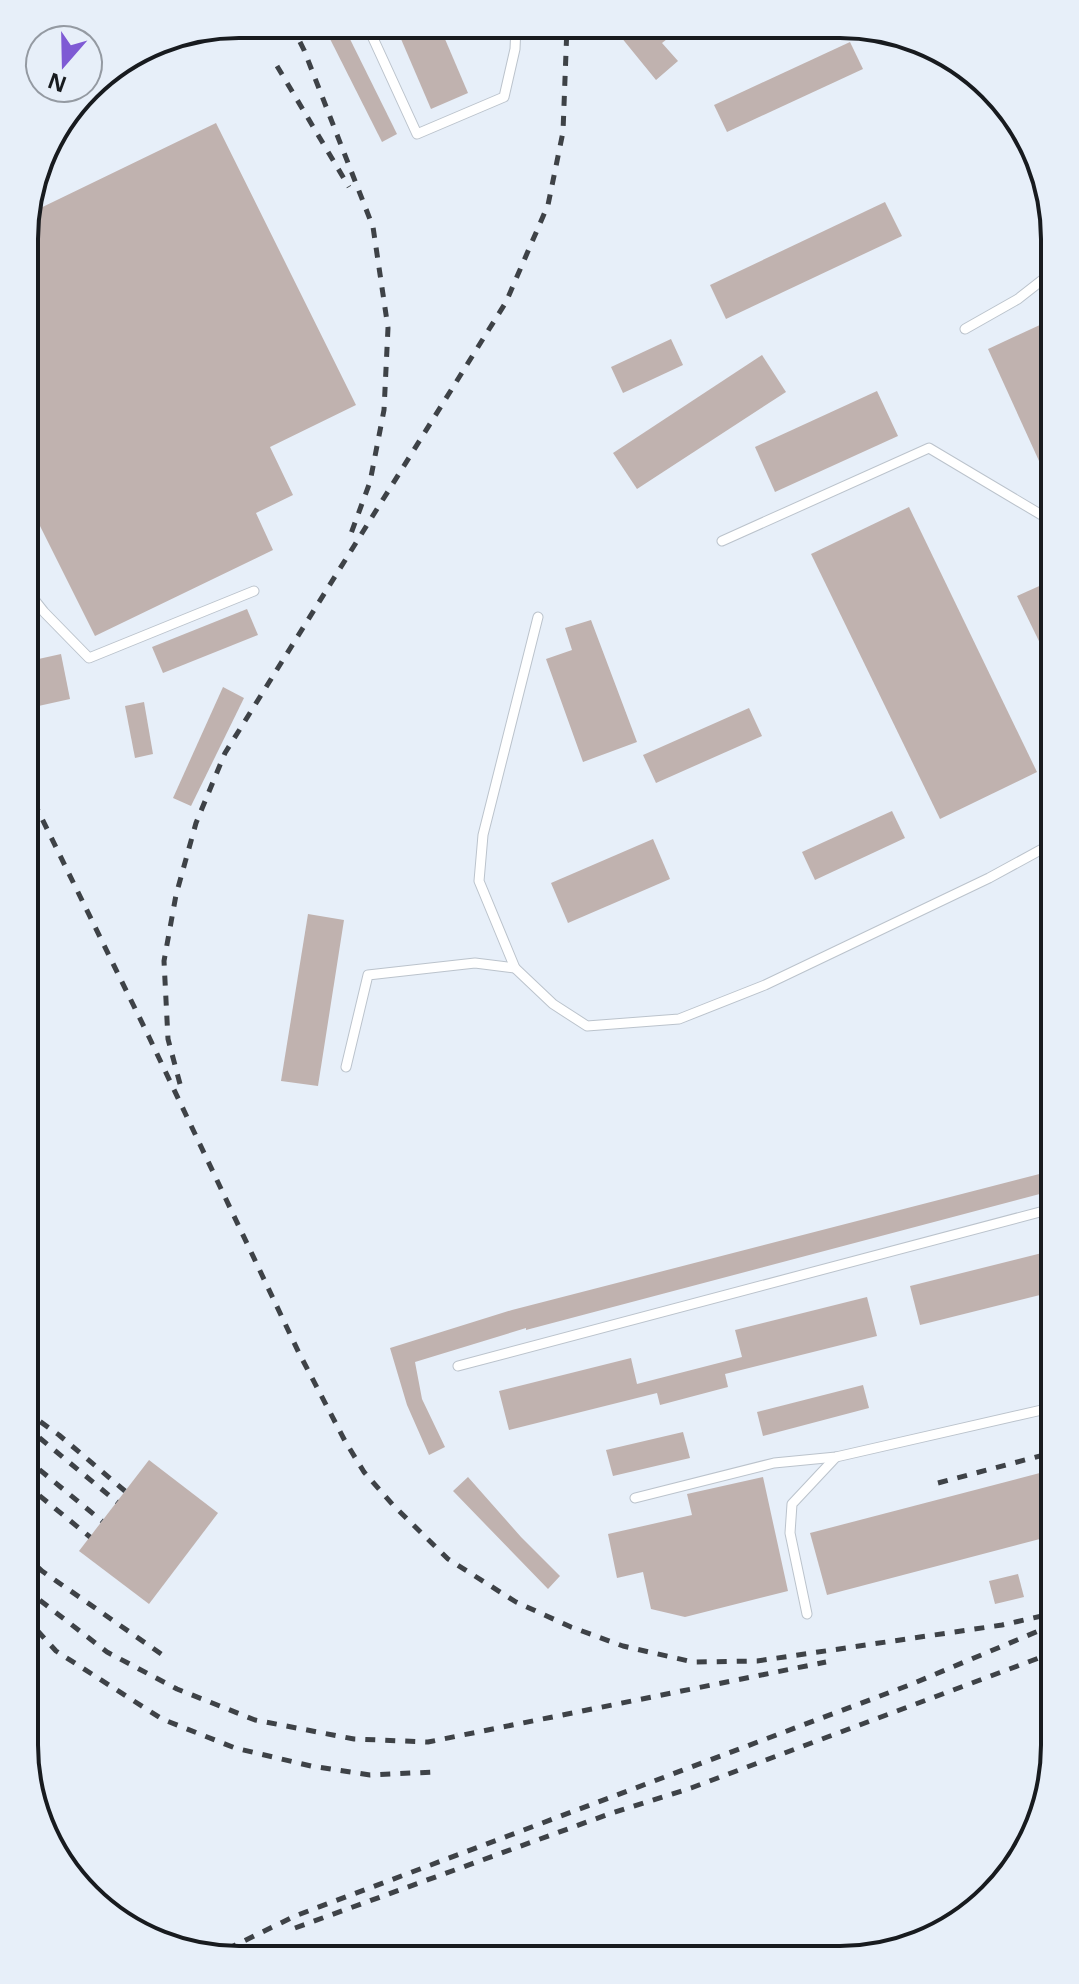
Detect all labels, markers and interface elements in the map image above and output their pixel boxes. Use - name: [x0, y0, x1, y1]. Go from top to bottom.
- north arrow: [24, 24, 104, 104]
- text: N: [43, 67, 70, 101]

